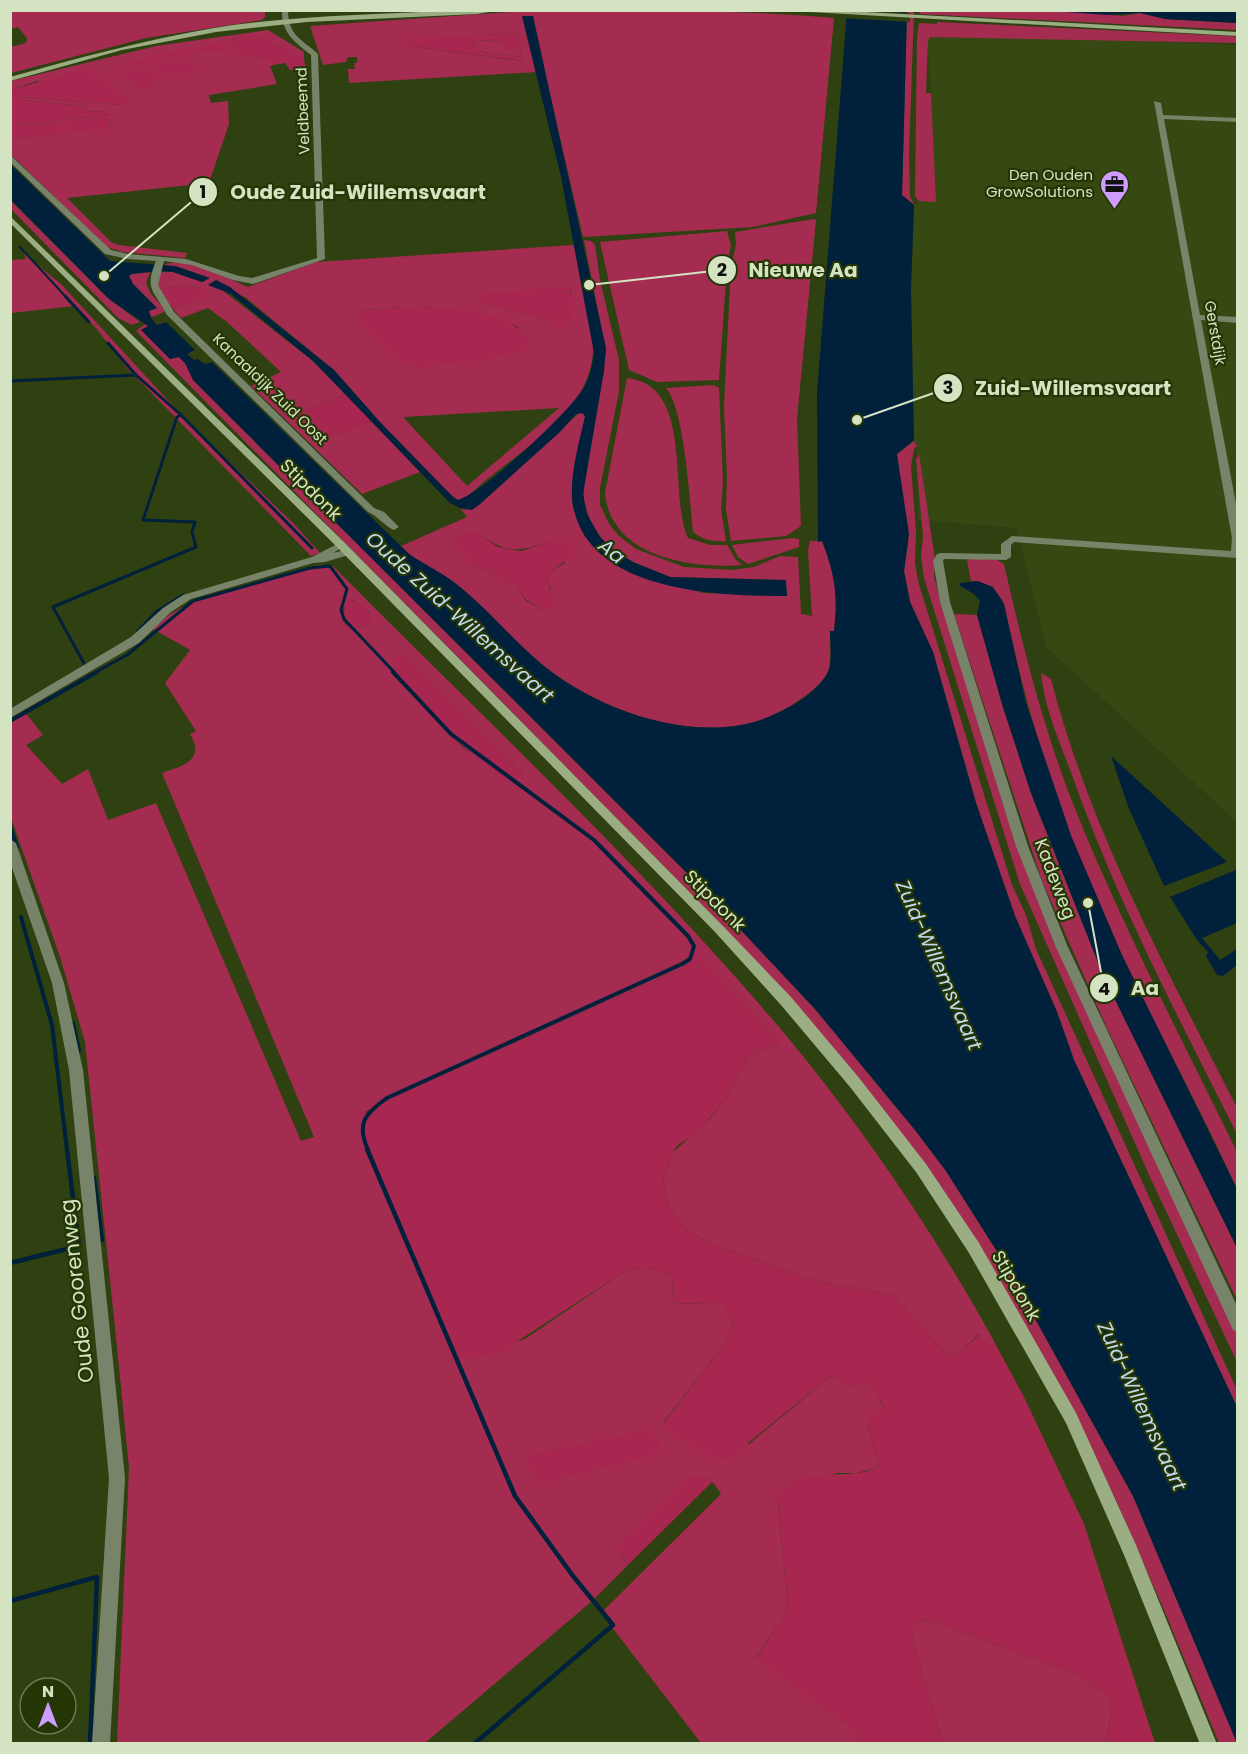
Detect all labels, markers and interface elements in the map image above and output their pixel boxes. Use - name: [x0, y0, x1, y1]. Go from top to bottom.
- street label: Veldbeemd: [290, 67, 315, 155]
- place label: Den Ouden GrowSolutions: [986, 164, 1093, 202]
- office icon: Den Ouden GrowSolutions: [1098, 168, 1130, 210]
- callout: Oude Zuid-Willemsvaart: [188, 173, 498, 211]
- text: Oude Zuid-Willemsvaart: [230, 178, 486, 206]
- text: 1: [200, 179, 206, 204]
- callout: Nieuwe Aa: [707, 251, 870, 289]
- text: Nieuwe Aa: [749, 256, 857, 284]
- text: 2: [717, 257, 727, 282]
- street label: Gerstdijk: [1199, 299, 1232, 367]
- street label: Kanaaldijk Zuid Oost: [208, 328, 332, 449]
- callout: Zuid-Willemsvaart: [933, 369, 1183, 407]
- text: Zuid-Willemsvaart: [975, 374, 1171, 402]
- text: 3: [943, 375, 953, 400]
- street label: Stipdonk: [275, 453, 348, 527]
- water label: Oude Zuid-Willemsvaart: [360, 525, 561, 710]
- water label: Aa: [592, 531, 631, 570]
- street label: Kadeweg: [1029, 835, 1082, 923]
- street label: Stipdonk: [679, 864, 752, 938]
- water label: Zuid-Willemsvaart: [888, 874, 989, 1055]
- callout: Aa: [1089, 969, 1171, 1007]
- text: Aa: [1131, 974, 1159, 1002]
- text: 4: [1098, 976, 1110, 1001]
- street label: Oude Goorenweg: [52, 1198, 101, 1384]
- street label: Stipdonk: [986, 1246, 1047, 1326]
- water label: Zuid-Willemsvaart: [1090, 1316, 1194, 1496]
- north arrow: [18, 1676, 78, 1736]
- text: N: [42, 1680, 54, 1703]

